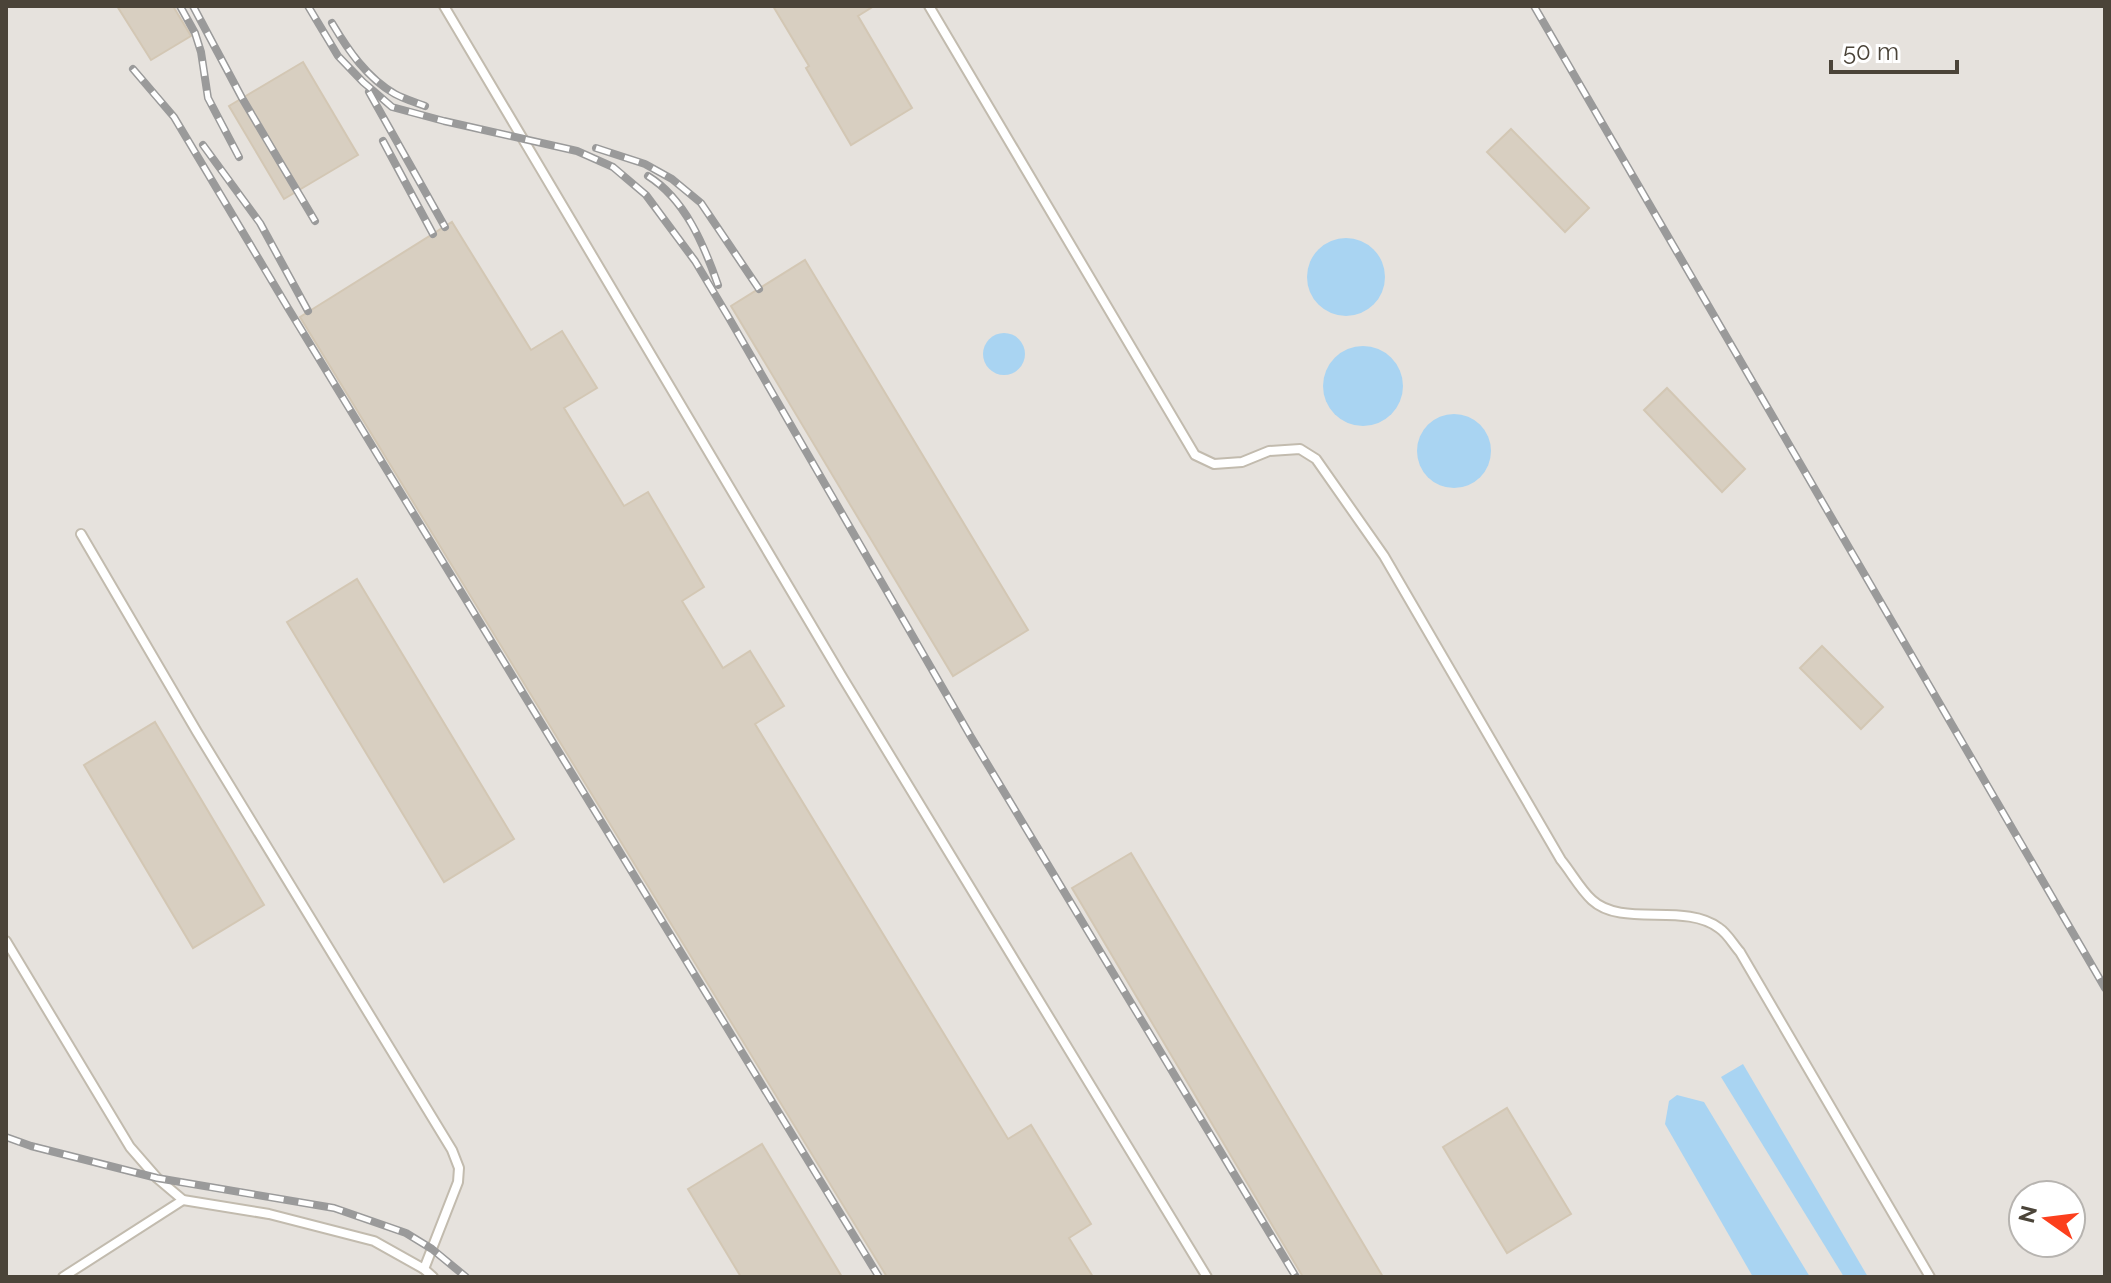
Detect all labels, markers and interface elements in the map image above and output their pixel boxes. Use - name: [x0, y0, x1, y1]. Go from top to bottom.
- scale bar: [1831, 24, 1957, 74]
- text: 50 m: [1843, 37, 1899, 66]
- north arrow: [2007, 1179, 2087, 1259]
- text: N: [2013, 1203, 2042, 1225]

